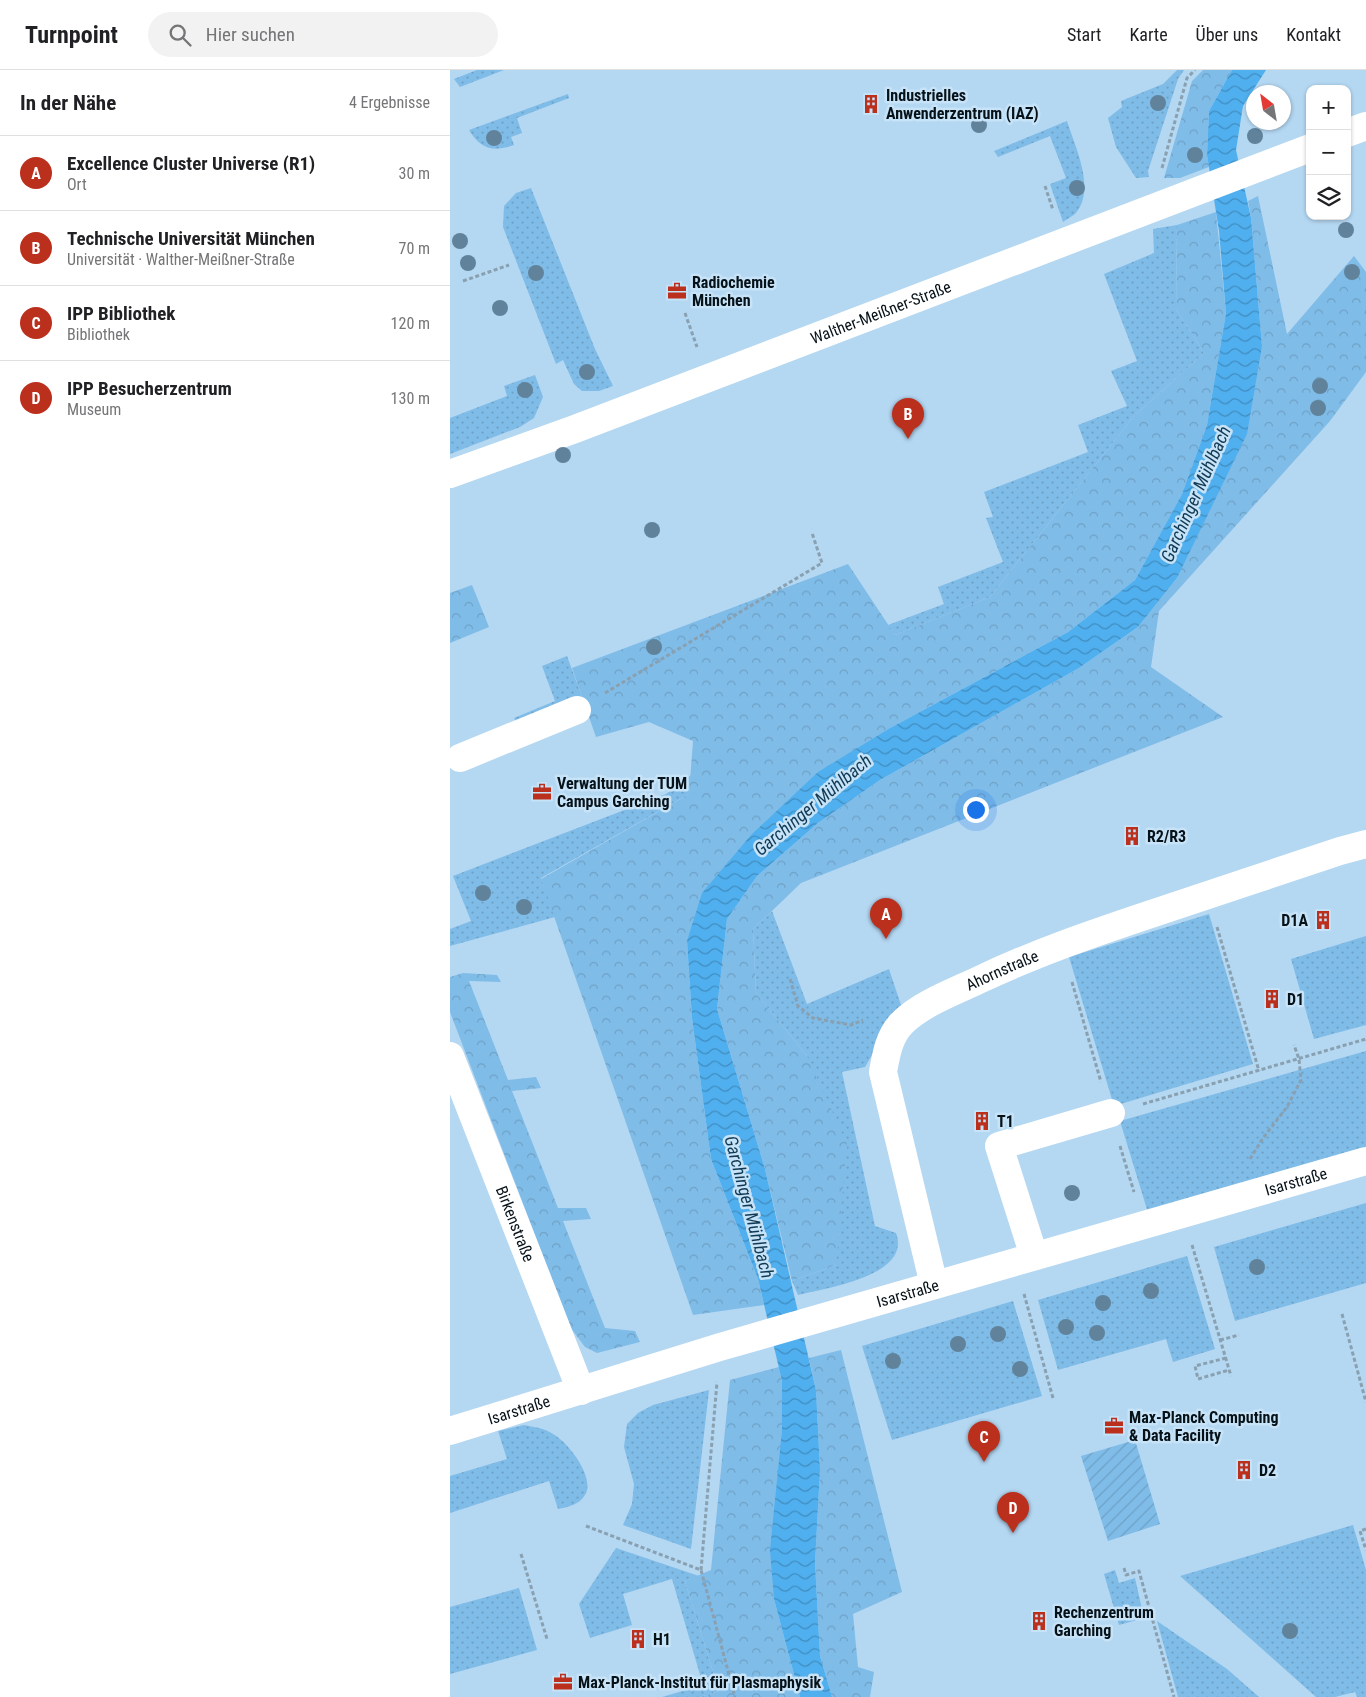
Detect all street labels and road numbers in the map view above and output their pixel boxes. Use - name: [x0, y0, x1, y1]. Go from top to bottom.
- street label: Walther-Meißner-Straße: [808, 277, 954, 348]
- street label: Ahornstraße: [963, 946, 1041, 995]
- street label: Isarstraße: [1263, 1164, 1329, 1200]
- street label: Birkenstraße: [492, 1183, 538, 1264]
- street label: Isarstraße: [874, 1275, 941, 1311]
- street label: Isarstraße: [486, 1392, 552, 1429]

